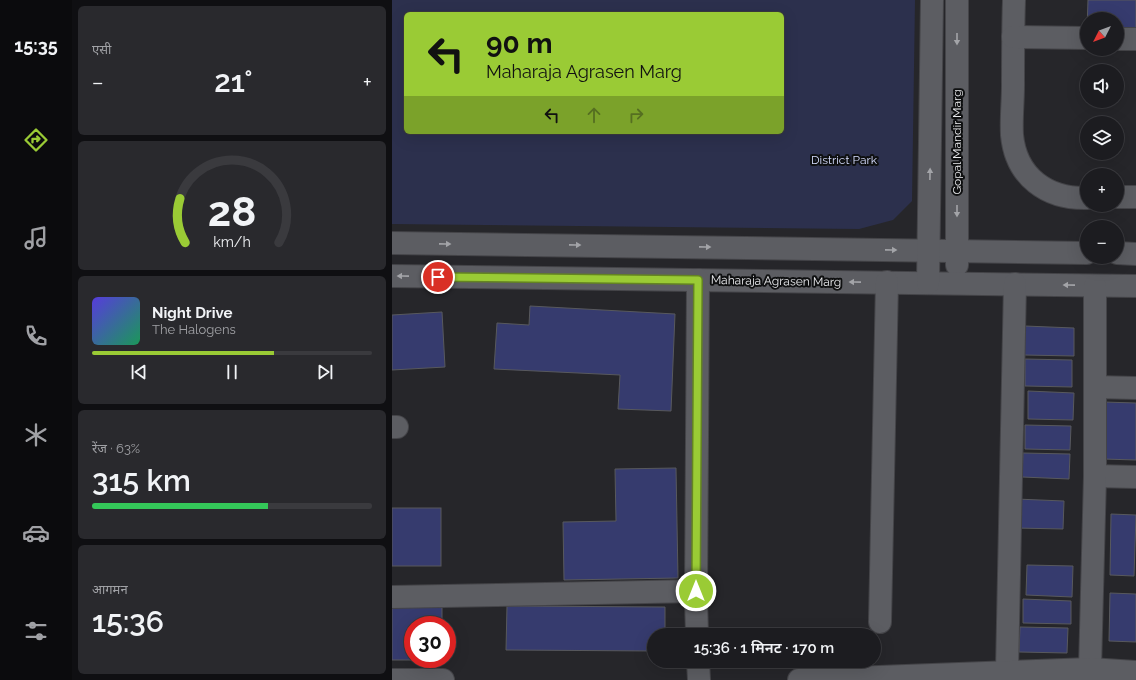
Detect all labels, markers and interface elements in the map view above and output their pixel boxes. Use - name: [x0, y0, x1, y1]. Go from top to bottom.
- north arrow: [1080, 12, 1124, 56]
- map controls: [1080, 12, 1124, 264]
- text: 90 m: [486, 27, 552, 60]
- icon: left: [420, 28, 472, 80]
- one-way arrow: [954, 33, 960, 46]
- text: 15:35: [14, 35, 58, 56]
- text: एसी: [92, 42, 111, 57]
- text: Maharaja Agrasen Marg: [486, 61, 682, 82]
- text: 21°: [214, 64, 253, 99]
- button: sound: [1080, 64, 1124, 108]
- text: −: [92, 69, 104, 95]
- text: +: [363, 69, 372, 95]
- street label: Gopal Mandir Marg: [950, 89, 964, 195]
- icon: left: [541, 104, 563, 126]
- icon: ahead: [583, 104, 605, 126]
- icon: right: [625, 104, 647, 126]
- button: layers: [1080, 116, 1124, 160]
- icon: directions: [22, 126, 50, 154]
- park label: District Park: [811, 153, 878, 167]
- one-way arrow: [927, 167, 933, 180]
- button: +: [1080, 168, 1124, 212]
- text: 28: [208, 187, 256, 236]
- one-way arrow: [954, 205, 960, 218]
- button: −: [1080, 220, 1124, 264]
- icon: music: [22, 224, 50, 252]
- text: km/h: [213, 234, 251, 250]
- one-way arrow: [439, 240, 451, 247]
- one-way arrow: [569, 242, 581, 249]
- one-way arrow: [699, 244, 712, 250]
- one-way arrow: [885, 247, 898, 253]
- pin: [421, 260, 455, 294]
- icon: arrive: [427, 266, 449, 288]
- one-way arrow: [396, 273, 409, 279]
- street label: Maharaja Agrasen Marg: [711, 273, 841, 289]
- one-way arrow: [848, 279, 861, 285]
- one-way arrow: [1062, 282, 1075, 288]
- text: Night Drive: [152, 304, 232, 322]
- icon: phone: [22, 322, 50, 350]
- text: The Halogens: [152, 322, 236, 337]
- icon: previous: [128, 361, 150, 383]
- icon: pause: [221, 361, 243, 383]
- icon: next: [314, 361, 336, 383]
- icon: climate: [22, 421, 50, 449]
- text: रेंज · 63%: [92, 441, 140, 456]
- text: 315 km: [92, 463, 191, 498]
- icon: car: [22, 519, 50, 547]
- position arrow: [675, 570, 717, 612]
- text: आगमन: [92, 582, 128, 597]
- text: 15:36: [92, 604, 164, 639]
- speed limit sign: 30: [404, 616, 456, 668]
- icon: filters: [22, 617, 50, 645]
- text: 15:36 · 1 मिनट · 170 m: [694, 639, 834, 657]

